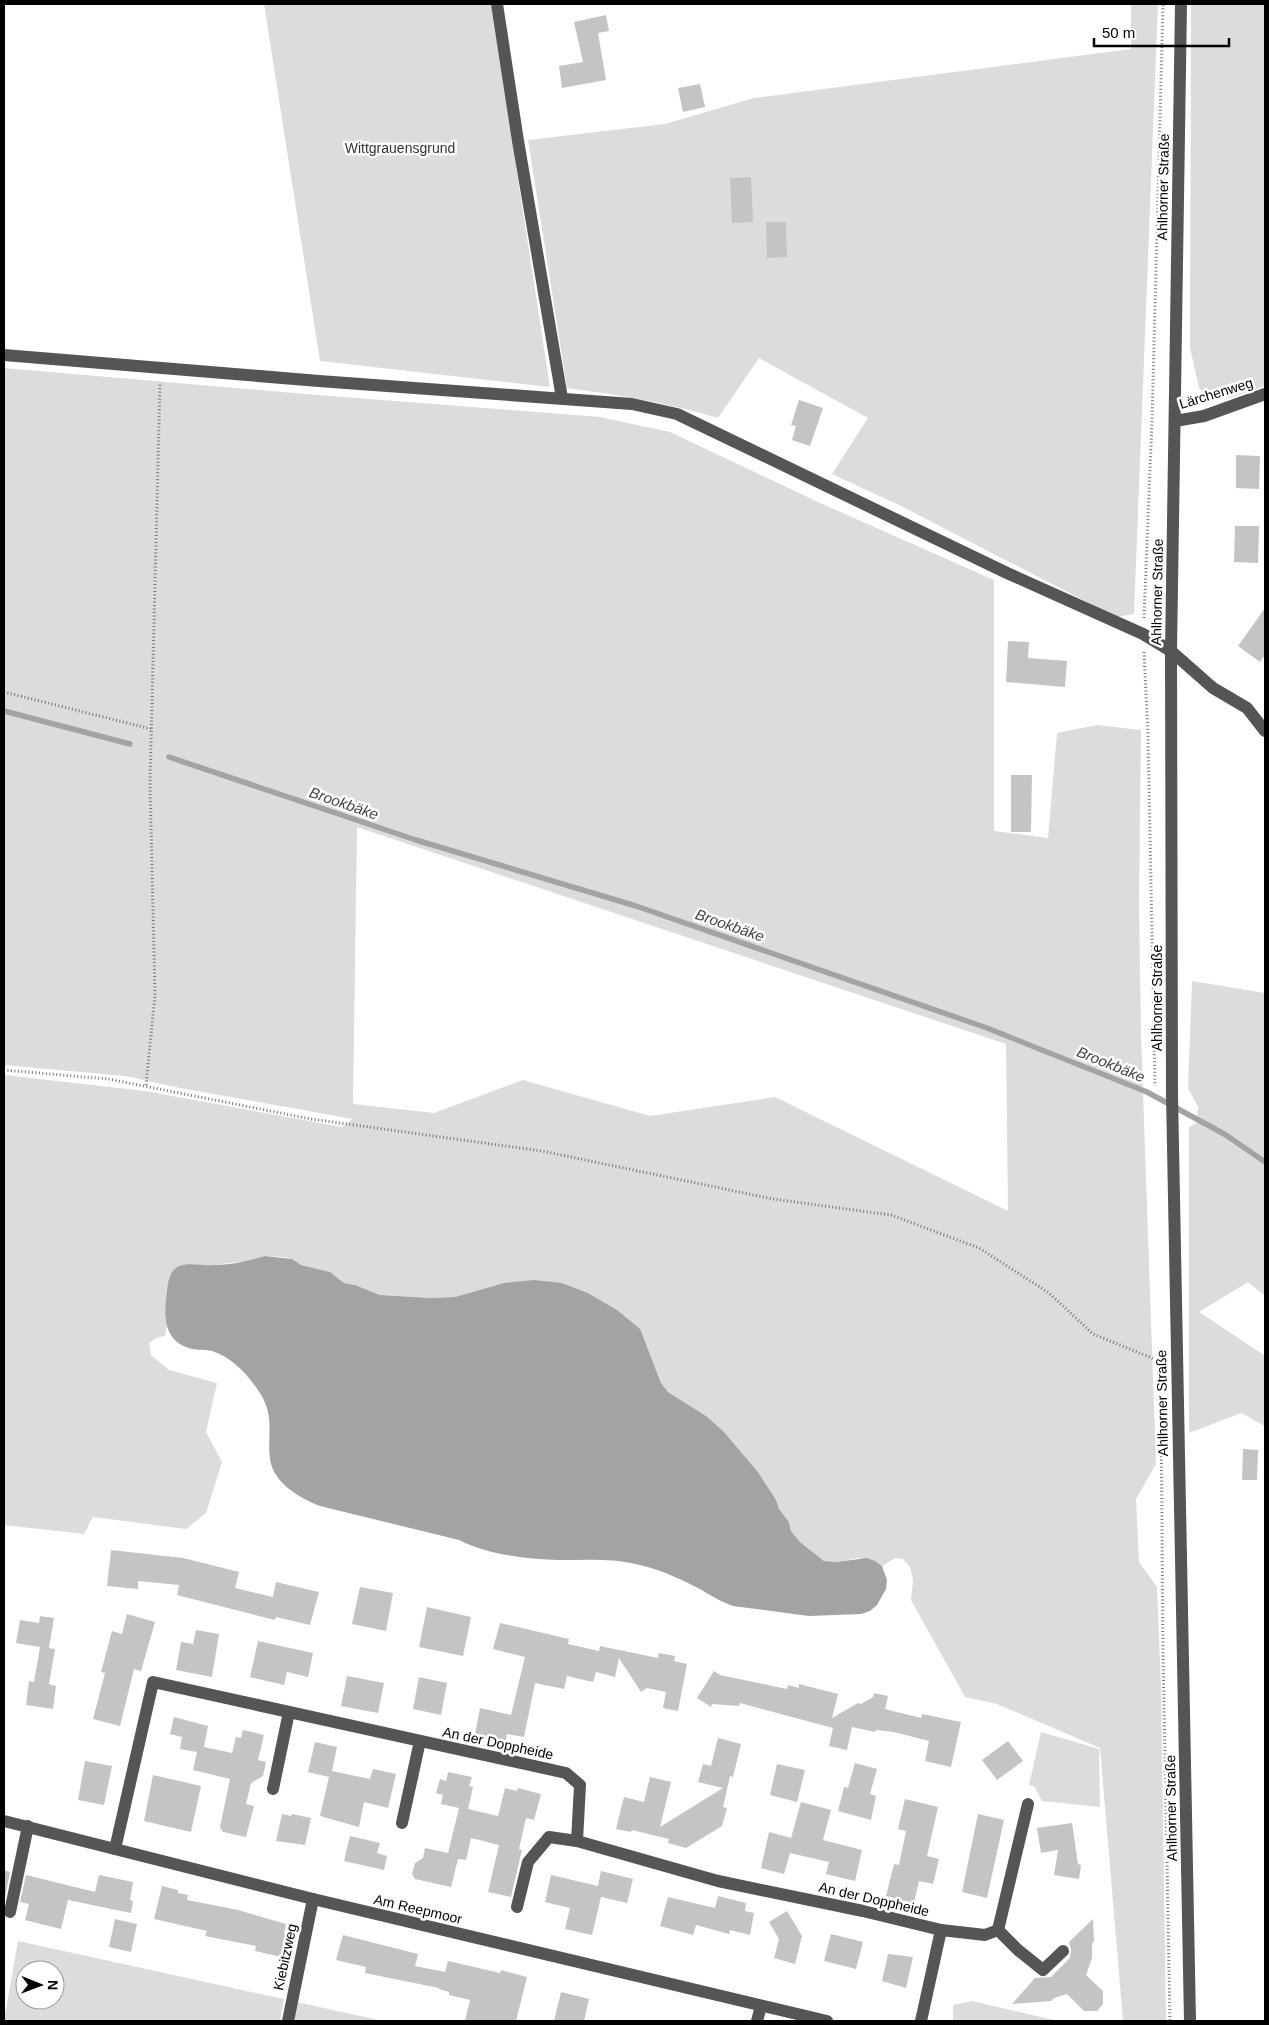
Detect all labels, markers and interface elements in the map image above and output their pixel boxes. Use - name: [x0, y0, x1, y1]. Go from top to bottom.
- scale bar: [1094, 15, 1229, 47]
- text: 50 m: [1102, 24, 1135, 41]
- street label: Ahlhorner Straße: [1154, 133, 1172, 240]
- park label: Wittgrauensgrund: [345, 140, 455, 156]
- street label: Lärchenweg: [1177, 374, 1255, 412]
- street label: Ahlhorner Straße: [1148, 538, 1166, 645]
- water label: Brookbäke: [307, 783, 381, 823]
- water label: Brookbäke: [693, 905, 767, 945]
- street label: Ahlhorner Straße: [1149, 944, 1165, 1051]
- water label: Brookbäke: [1075, 1043, 1147, 1085]
- street label: Ahlhorner Straße: [1153, 1349, 1171, 1456]
- street label: An der Doppheide: [441, 1723, 555, 1763]
- street label: Ahlhorner Straße: [1162, 1754, 1180, 1861]
- street label: An der Doppheide: [817, 1879, 931, 1920]
- street label: Am Reepmoor: [372, 1891, 464, 1927]
- street label: Kiebitzweg: [270, 1922, 300, 1992]
- north arrow: [15, 1960, 65, 2010]
- text: N: [45, 1980, 61, 1990]

